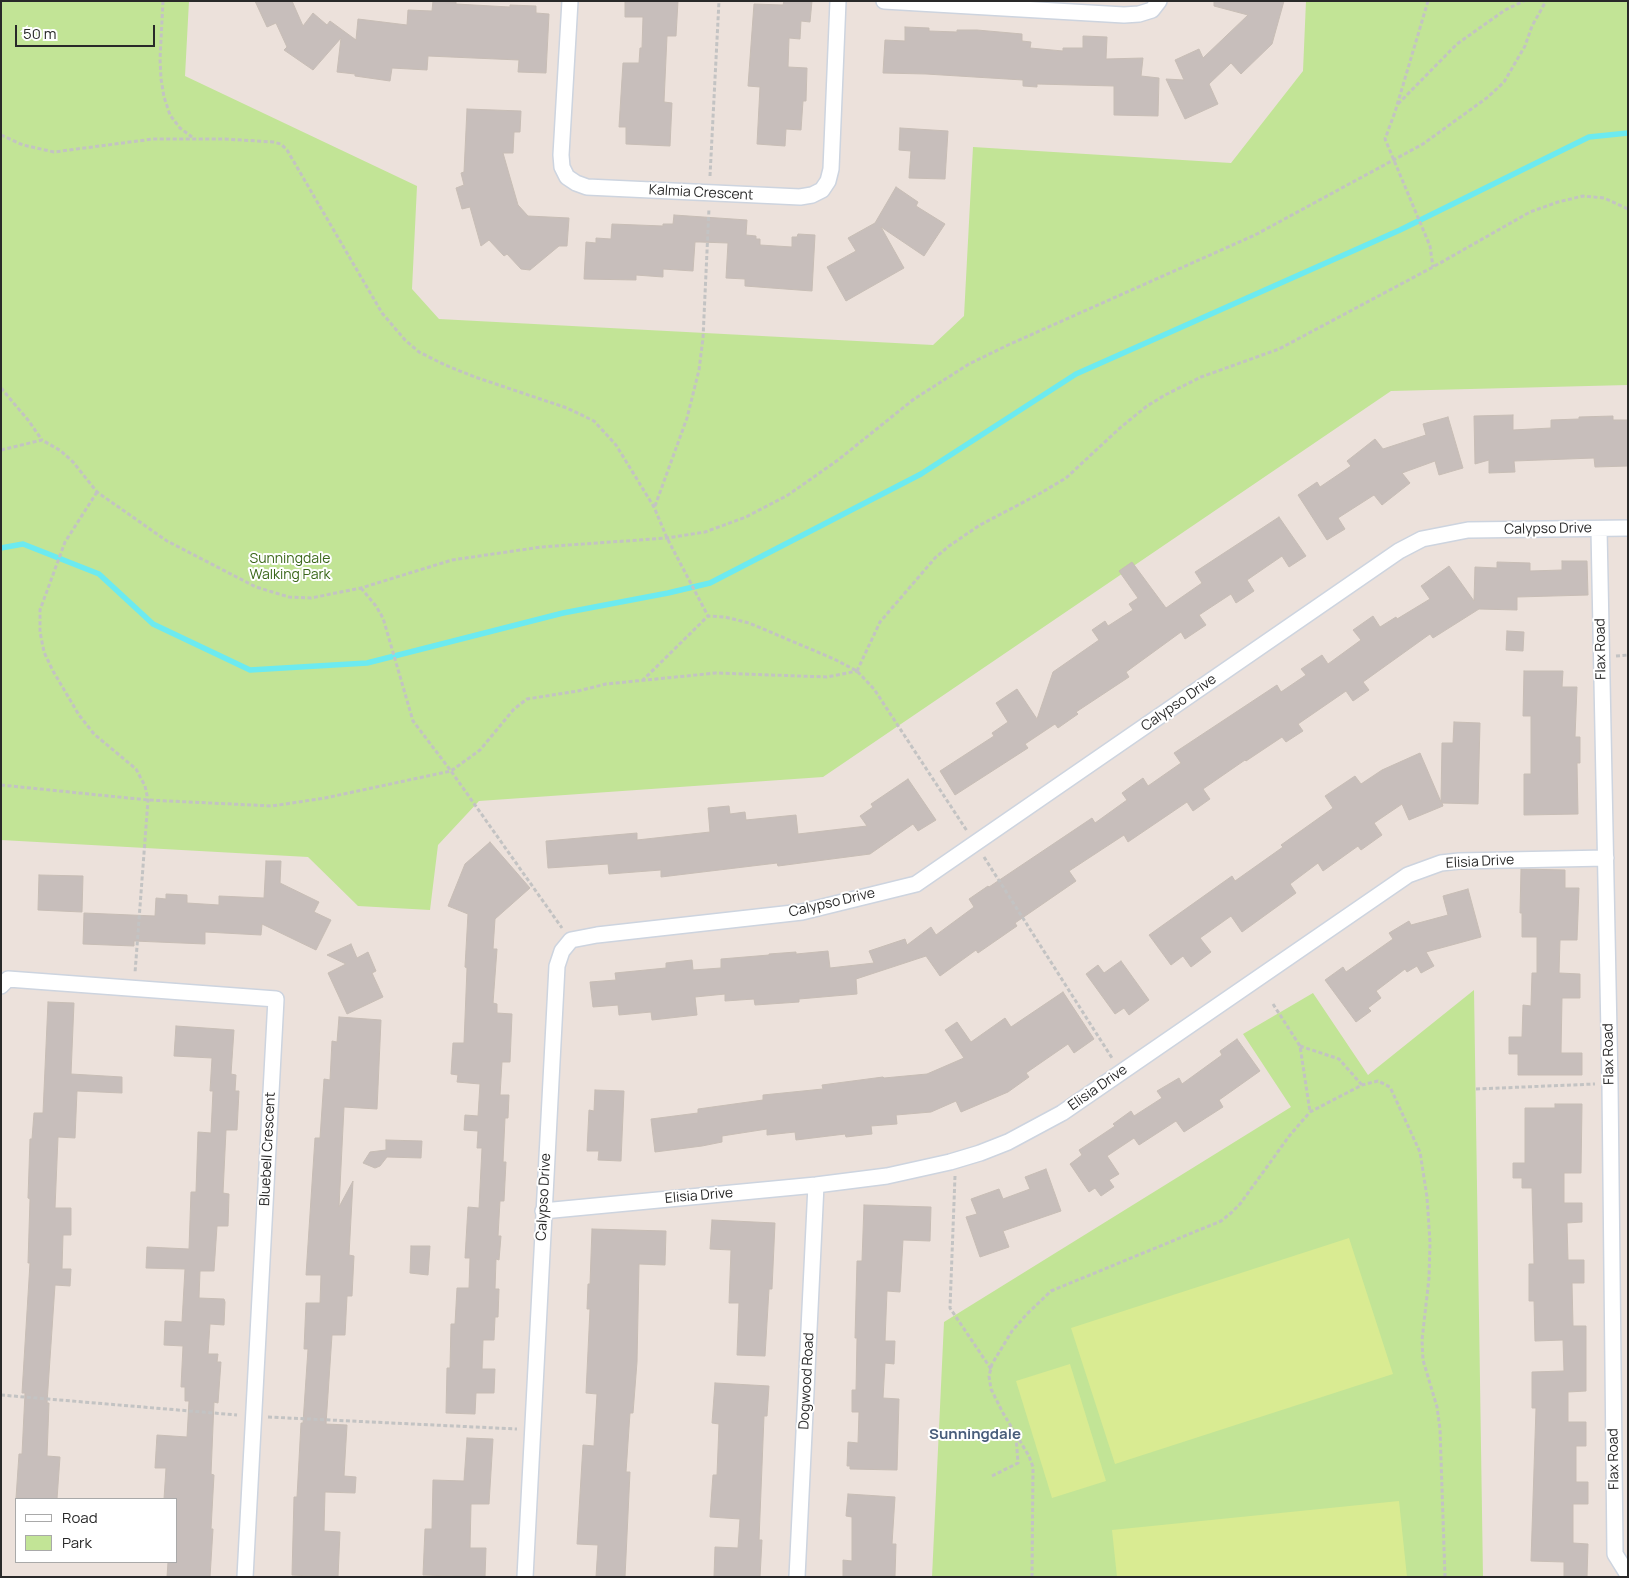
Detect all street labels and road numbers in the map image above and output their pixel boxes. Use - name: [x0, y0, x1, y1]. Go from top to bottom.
- street label: Kalmia Crescent: [648, 182, 754, 204]
- street label: Calypso Drive: [1504, 520, 1592, 538]
- street label: Flax Road: [1592, 618, 1610, 680]
- street label: Calypso Drive: [1138, 671, 1220, 735]
- street label: Elisia Drive: [1445, 852, 1515, 872]
- street label: Calypso Drive: [787, 885, 877, 921]
- street label: Flax Road: [1600, 1023, 1618, 1085]
- street label: Elisia Drive: [1065, 1061, 1131, 1115]
- street label: Bluebell Crescent: [257, 1092, 279, 1206]
- street label: Calypso Drive: [533, 1153, 555, 1241]
- street label: Elisia Drive: [664, 1185, 734, 1207]
- street label: Dogwood Road: [796, 1332, 818, 1430]
- street label: Flax Road: [1605, 1428, 1623, 1490]

